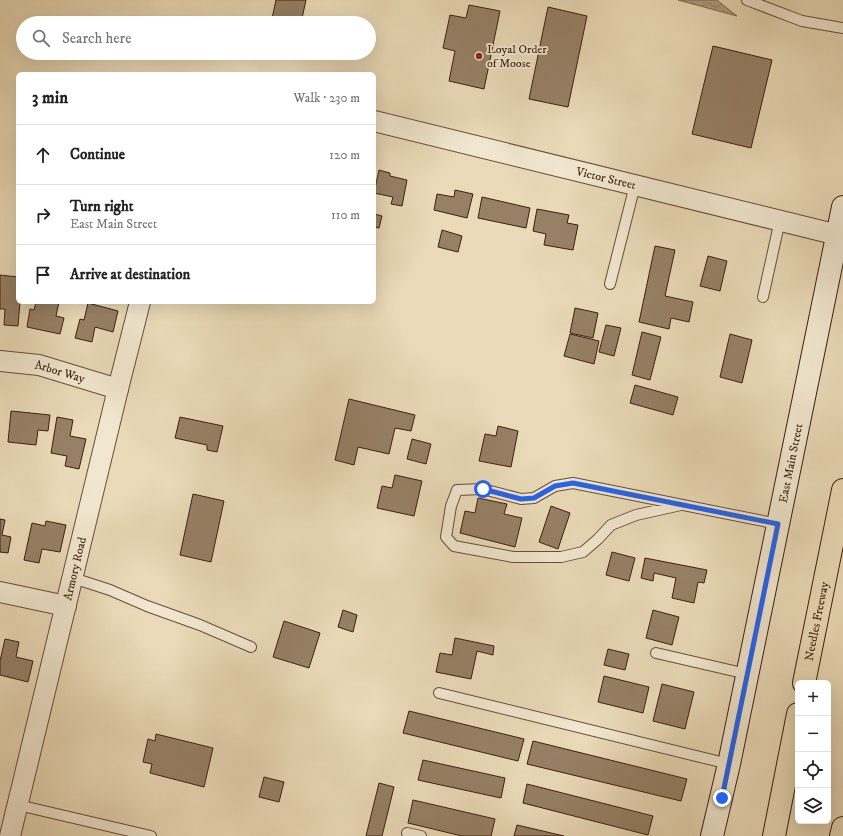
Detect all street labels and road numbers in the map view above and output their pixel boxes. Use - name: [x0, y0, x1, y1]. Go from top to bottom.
- street label: Victor Street: [574, 163, 638, 193]
- street label: Arbor Way: [34, 357, 87, 386]
- street label: East Main Street: [775, 422, 806, 504]
- street label: Armory Road: [60, 536, 89, 602]
- street label: Needles Freeway: [801, 580, 832, 662]

